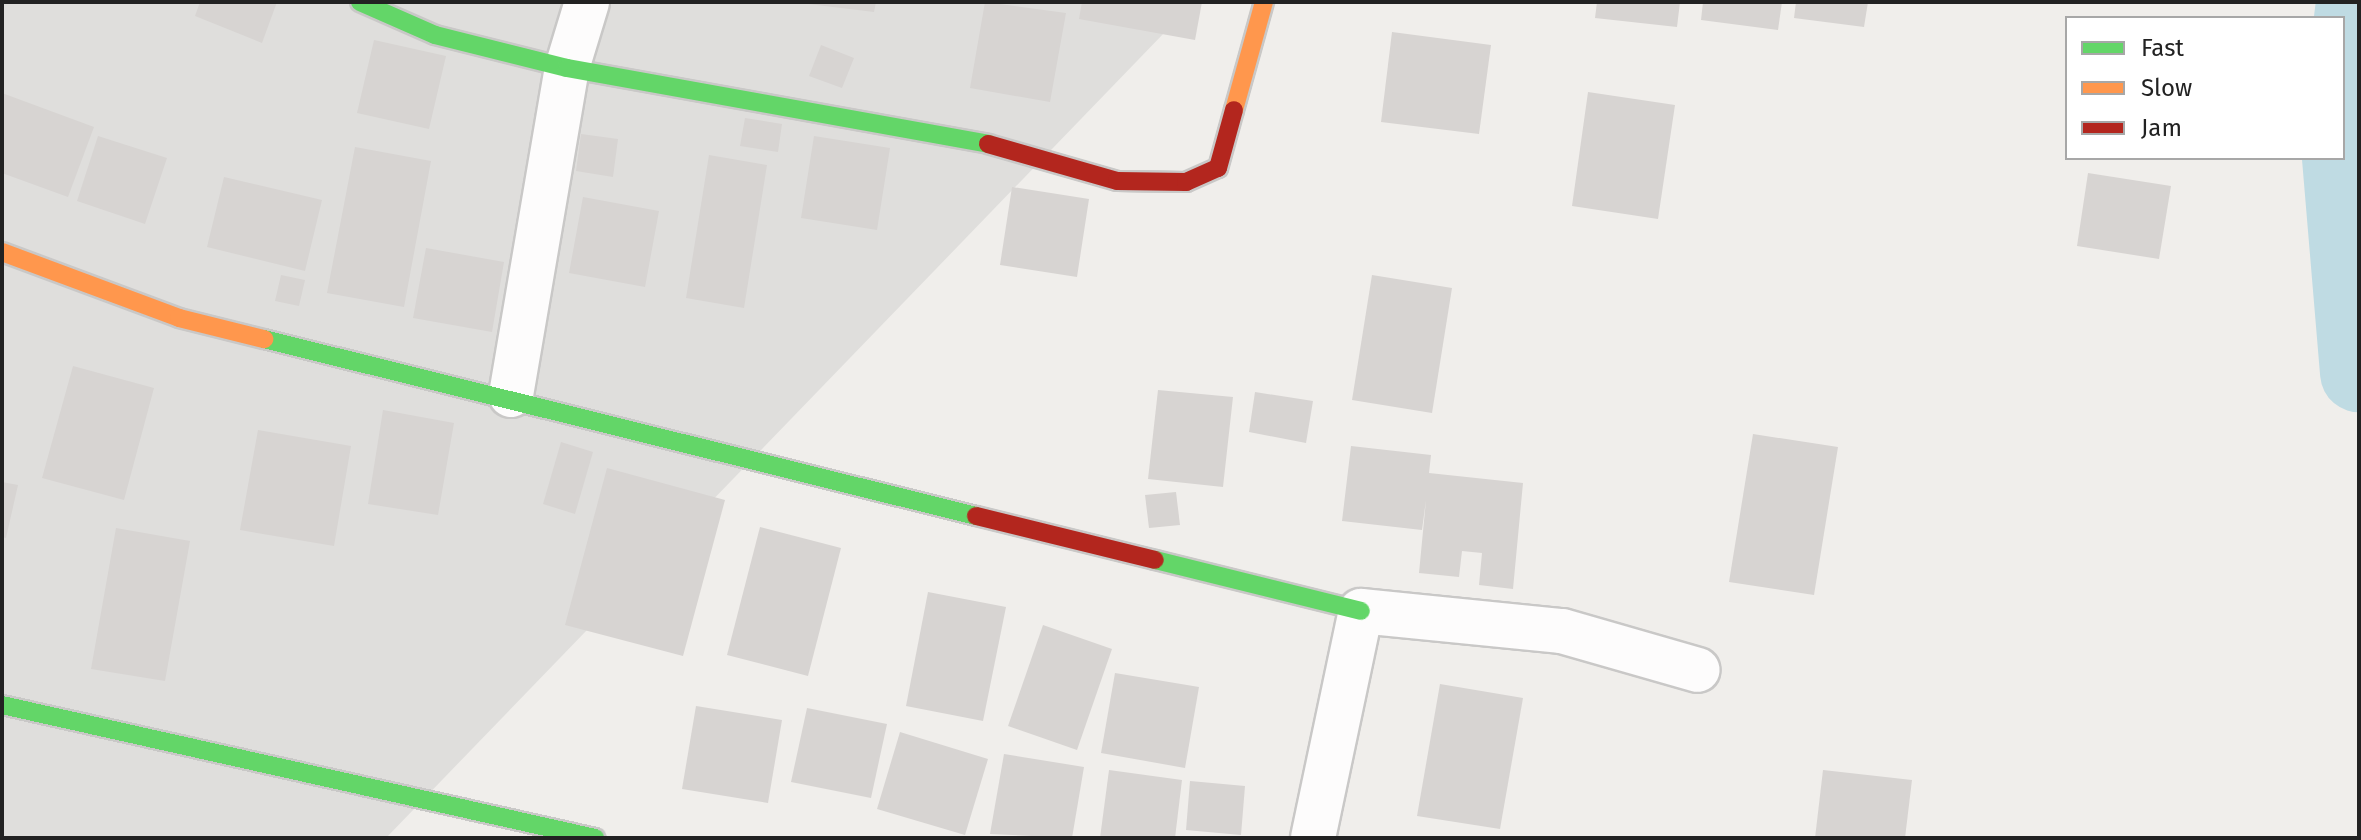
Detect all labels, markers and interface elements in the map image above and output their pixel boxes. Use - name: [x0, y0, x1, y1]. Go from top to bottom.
- legend: [2065, 16, 2345, 160]
- text: Fast: [2141, 34, 2184, 62]
- text: Slow: [2141, 74, 2192, 102]
- text: Jam: [2141, 114, 2182, 142]

